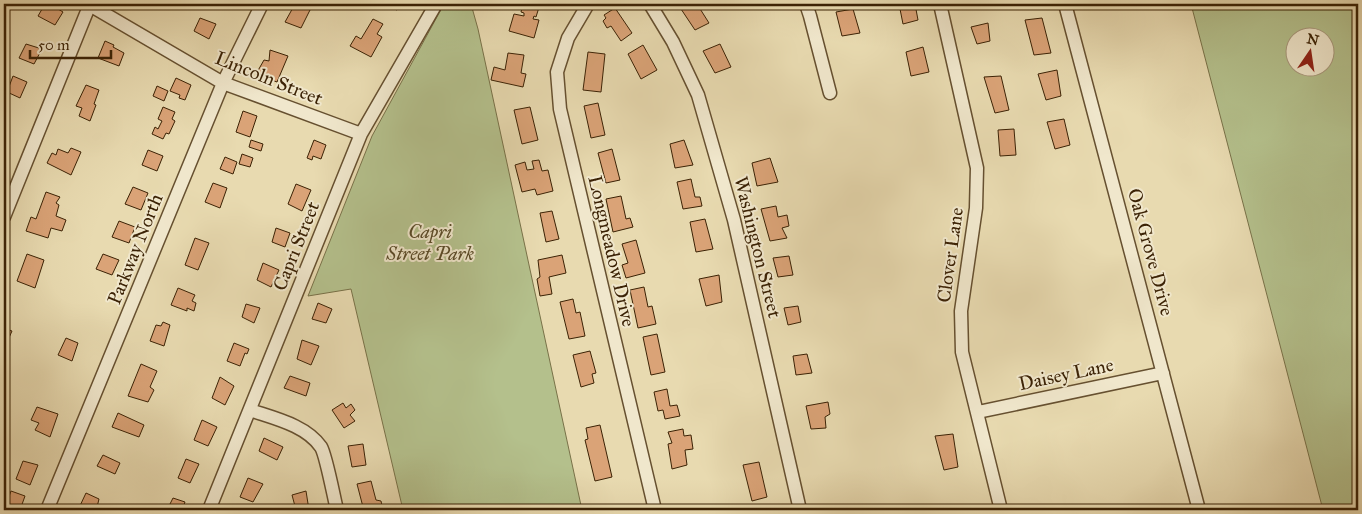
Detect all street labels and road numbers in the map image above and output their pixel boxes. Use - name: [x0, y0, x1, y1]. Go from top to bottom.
- street label: Lincoln Street: [212, 46, 326, 110]
- street label: Longmeadow Drive: [582, 173, 641, 329]
- street label: Washington Street: [728, 174, 787, 321]
- street label: Oak Grove Drive: [1123, 186, 1179, 318]
- street label: Parkway North: [102, 190, 168, 308]
- street label: Capri Street: [268, 198, 324, 294]
- street label: Clover Lane: [932, 206, 968, 304]
- street label: Daisey Lane: [1017, 353, 1116, 395]

